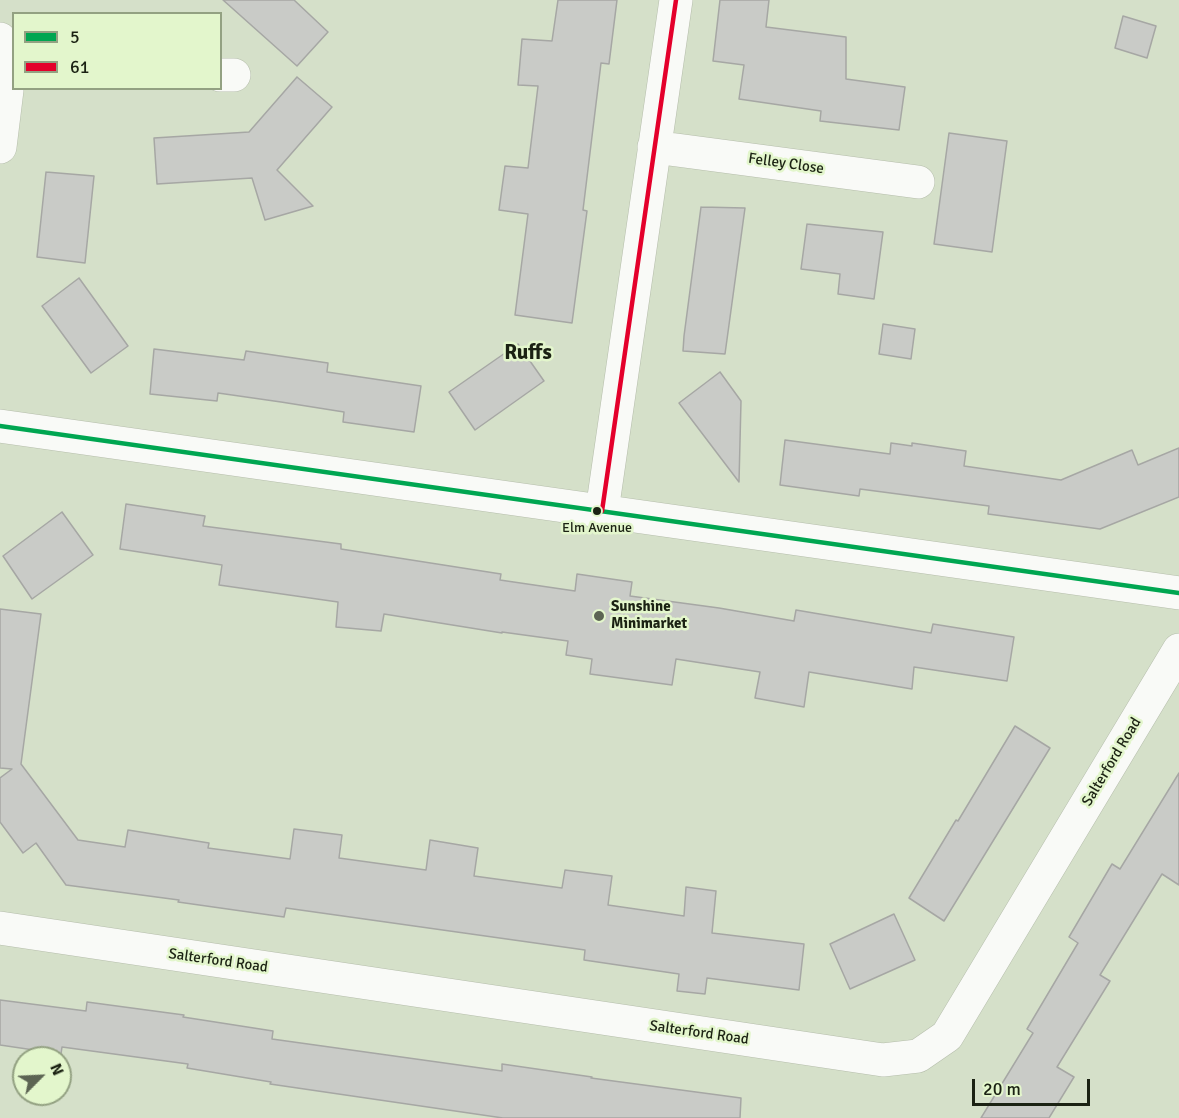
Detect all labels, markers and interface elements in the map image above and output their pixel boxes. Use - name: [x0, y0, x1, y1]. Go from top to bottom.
- legend: [12, 12, 222, 90]
- text: 5: [70, 26, 80, 48]
- text: 61: [70, 56, 89, 78]
- street label: Felley Close: [747, 150, 825, 178]
- district label: Ruffs: [504, 340, 552, 366]
- marker: Elm Avenue: [591, 505, 603, 517]
- place label: Elm Avenue: [562, 520, 632, 536]
- place label: Sunshine Minimarket: [611, 598, 687, 633]
- marker: Sunshine Minimarket: [592, 609, 606, 623]
- street label: Salterford Road: [1079, 714, 1145, 810]
- street label: Salterford Road: [167, 945, 269, 977]
- street label: Salterford Road: [648, 1017, 750, 1049]
- north arrow: [12, 1046, 72, 1106]
- text: N: [45, 1060, 68, 1079]
- scale bar: [975, 1067, 1094, 1105]
- text: 20 m: [983, 1078, 1021, 1100]

